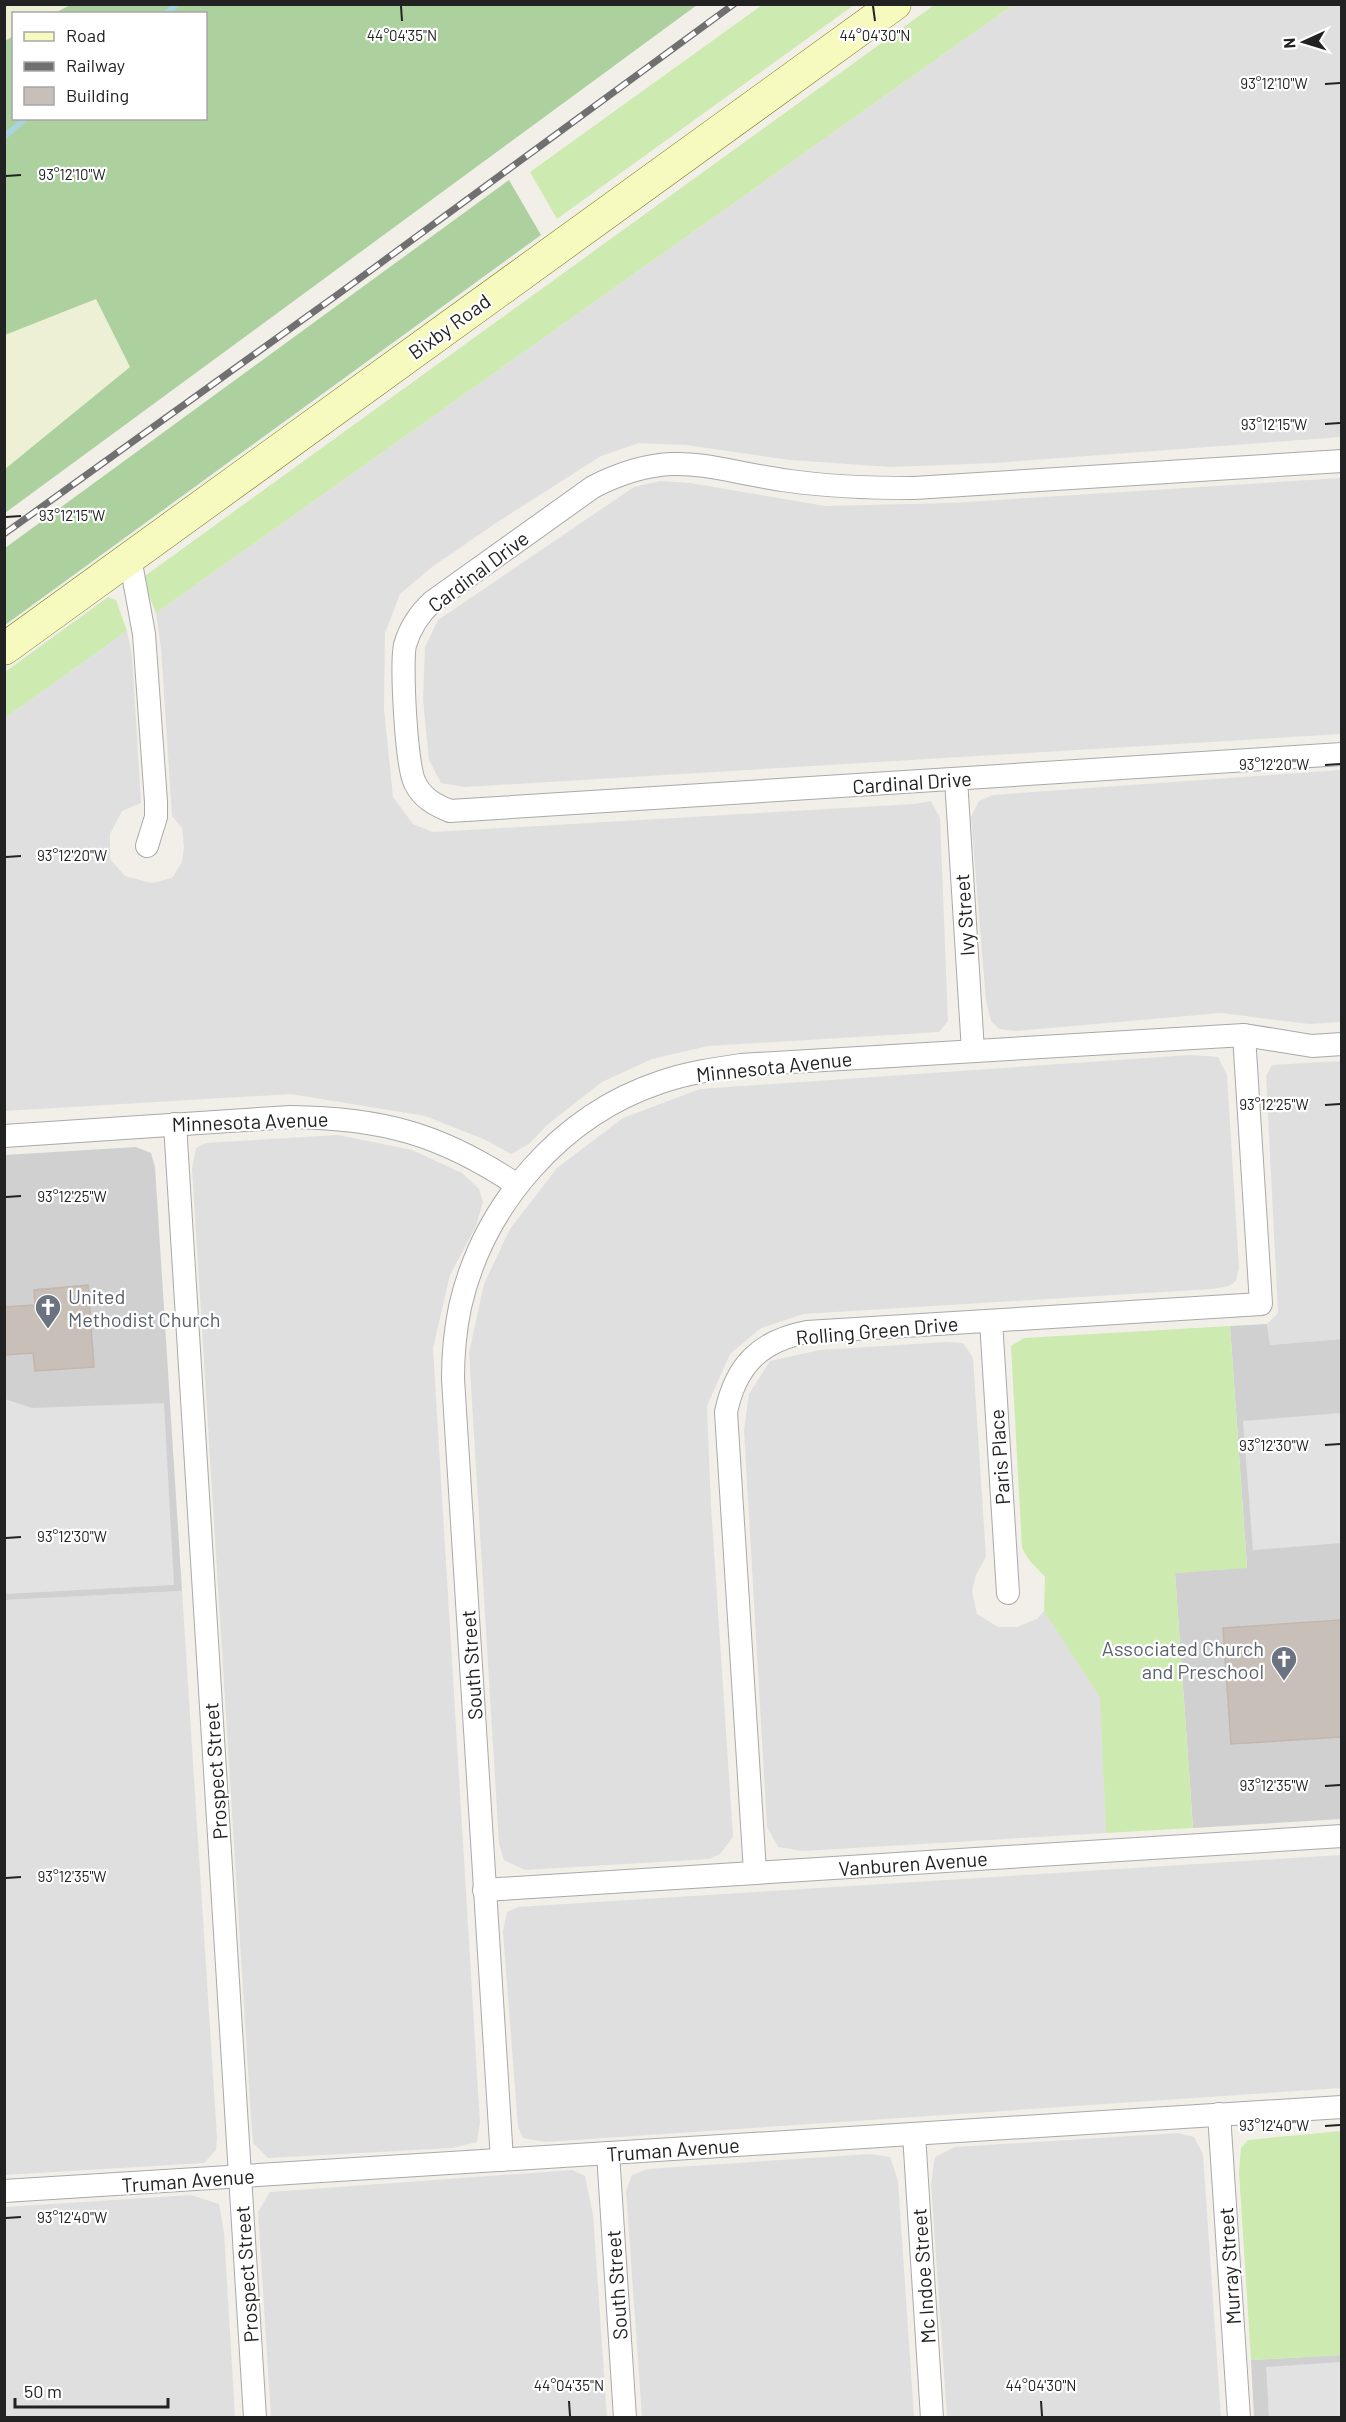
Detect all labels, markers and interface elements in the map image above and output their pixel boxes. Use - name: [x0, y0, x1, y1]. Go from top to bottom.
- legend: [12, 12, 207, 120]
- north arrow: [1274, 12, 1334, 72]
- text: Road: [66, 24, 106, 46]
- text: 44°04'35"N: [367, 26, 437, 44]
- text: 44°04'30"N: [839, 26, 911, 44]
- text: N: [1279, 37, 1298, 49]
- text: Railway: [66, 54, 125, 76]
- text: 93°12'10"W: [1240, 74, 1308, 92]
- text: Building: [66, 84, 129, 106]
- text: 93°12'10"W: [38, 165, 106, 183]
- street label: Bixby Road: [403, 288, 495, 364]
- text: 93°12'15"W: [1241, 415, 1307, 433]
- text: 93°12'15"W: [39, 506, 105, 524]
- street label: Cardinal Drive: [423, 525, 533, 617]
- text: 93°12'20"W: [1239, 755, 1309, 773]
- street label: Cardinal Drive: [852, 766, 972, 798]
- text: 93°12'20"W: [37, 846, 107, 864]
- street label: Ivy Street: [949, 873, 979, 957]
- street label: Minnesota Avenue: [695, 1046, 853, 1086]
- text: 93°12'25"W: [1239, 1095, 1309, 1113]
- street label: Minnesota Avenue: [171, 1106, 329, 1136]
- text: 93°12'25"W: [37, 1187, 107, 1205]
- place label: United Methodist Church: [68, 1284, 221, 1331]
- church icon: United Methodist Church: [33, 1292, 63, 1330]
- street label: Rolling Green Drive: [795, 1311, 959, 1349]
- street label: Paris Place: [984, 1408, 1014, 1506]
- text: 93°12'30"W: [1239, 1436, 1309, 1454]
- text: 93°12'30"W: [37, 1527, 107, 1545]
- street label: South Street: [455, 1609, 487, 1721]
- place label: Associated Church and Preschool: [1102, 1636, 1264, 1683]
- church icon: Associated Church and Preschool: [1269, 1644, 1299, 1682]
- street label: Prospect Street: [198, 1702, 232, 1840]
- text: 93°12'35"W: [1239, 1776, 1309, 1794]
- street label: Vanburen Avenue: [838, 1846, 988, 1880]
- text: 93°12'35"W: [37, 1867, 107, 1885]
- text: 93°12'40"W: [1239, 2116, 1309, 2134]
- street label: Truman Avenue: [606, 2132, 740, 2166]
- street label: Truman Avenue: [121, 2163, 255, 2197]
- street label: Prospect Street: [229, 2205, 263, 2343]
- street label: Murray Street: [1213, 2207, 1245, 2325]
- text: 93°12'40"W: [37, 2208, 107, 2226]
- street label: Mc Indoe Street: [906, 2208, 940, 2344]
- street label: South Street: [600, 2229, 632, 2341]
- scale bar: [15, 2371, 168, 2409]
- text: 44°04'35"N: [534, 2376, 604, 2394]
- text: 44°04'30"N: [1005, 2376, 1077, 2394]
- text: 50 m: [24, 2380, 62, 2402]

